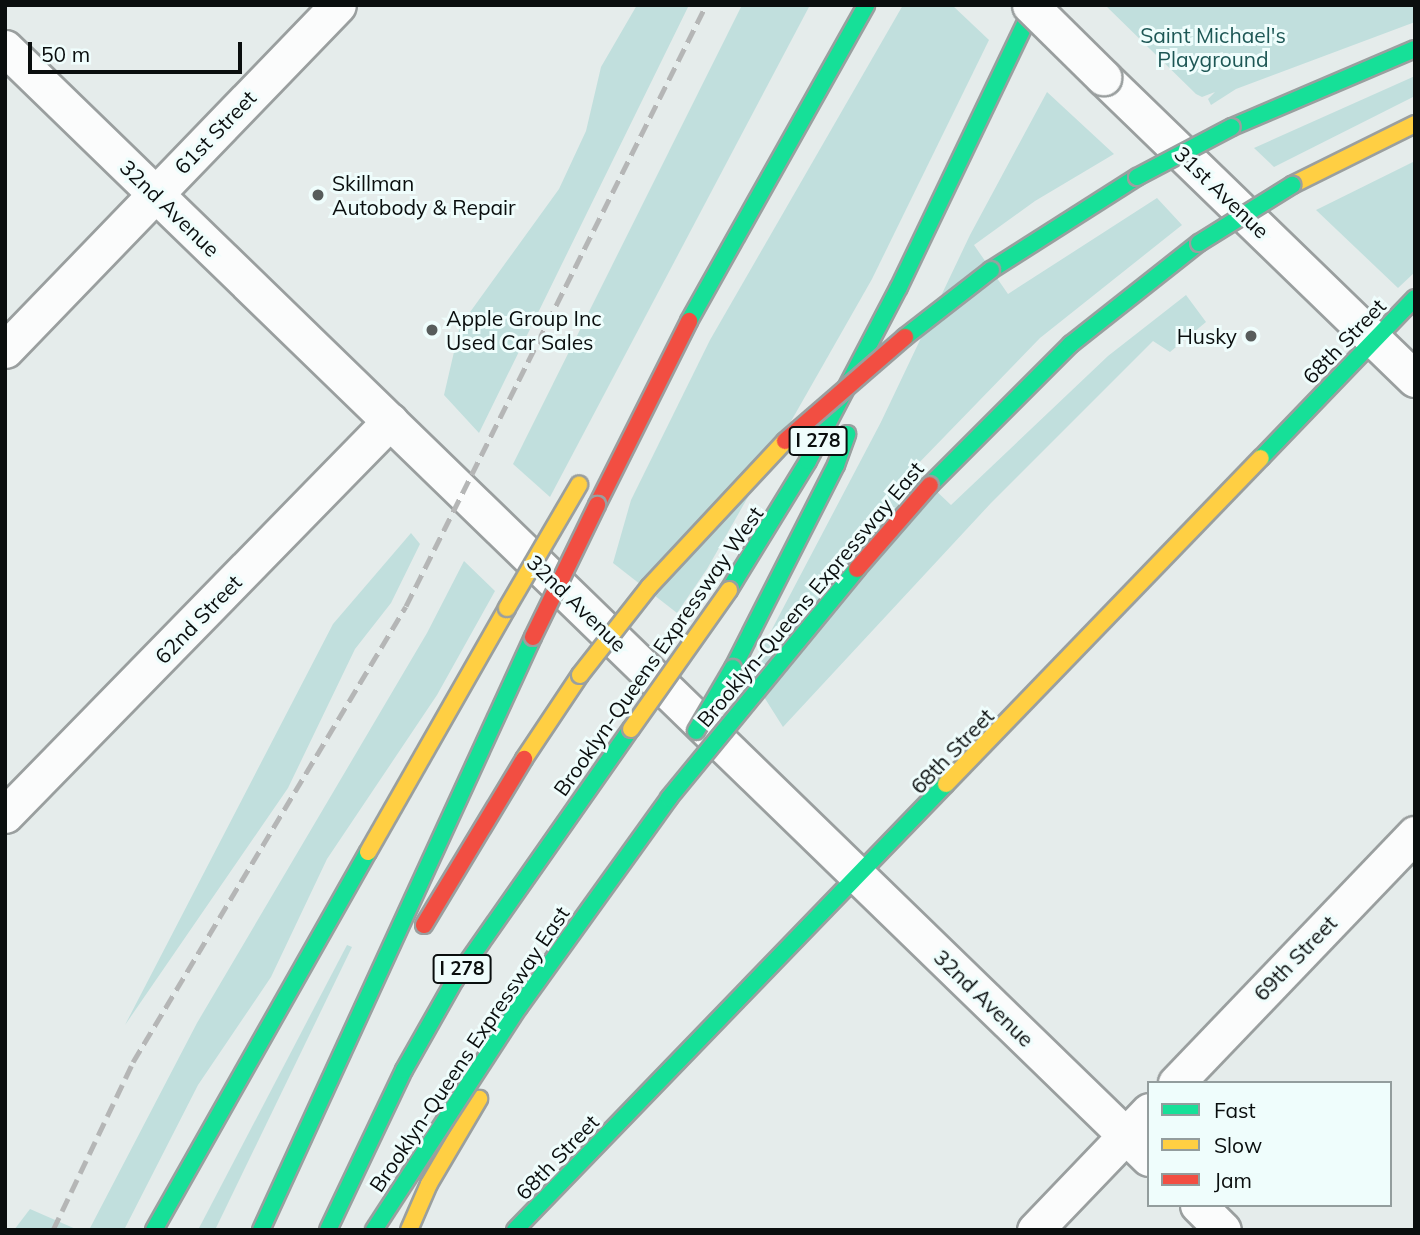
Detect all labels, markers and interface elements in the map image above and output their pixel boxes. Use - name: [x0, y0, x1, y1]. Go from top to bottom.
- park label: Saint Michael's Playground: [1140, 22, 1286, 72]
- scale bar: [32, 28, 245, 72]
- text: 50 m: [41, 41, 90, 67]
- street label: 61st Street: [169, 85, 261, 179]
- street label: 31st Avenue: [1170, 141, 1274, 243]
- street label: 32nd Avenue: [115, 154, 225, 262]
- place label: Skillman Autobody & Repair: [332, 170, 516, 220]
- marker: Skillman Autobody & Repair: [310, 187, 326, 203]
- street label: 68th Street: [1297, 293, 1391, 389]
- place label: Apple Group Inc Used Car Sales: [446, 305, 602, 355]
- marker: Apple Group Inc Used Car Sales: [424, 322, 440, 338]
- place label: Husky: [1177, 323, 1237, 349]
- marker: Husky: [1243, 328, 1259, 344]
- road number: I 278: [788, 426, 848, 456]
- street label: Brooklyn-Queens Expressway East: [691, 456, 929, 732]
- street label: Brooklyn-Queens Expressway West: [548, 501, 768, 801]
- street label: 32nd Avenue: [522, 549, 632, 657]
- street label: 62nd Street: [149, 569, 247, 669]
- street label: 68th Street: [905, 703, 999, 799]
- street label: Brooklyn-Queens Expressway East: [364, 902, 574, 1196]
- street label: 69th Street: [1248, 910, 1342, 1006]
- street label: 32nd Avenue: [929, 944, 1039, 1052]
- road number: I 278: [432, 953, 492, 984]
- legend: [1147, 1081, 1392, 1207]
- text: Fast: [1214, 1097, 1256, 1123]
- street label: 68th Street: [510, 1109, 604, 1205]
- text: Slow: [1214, 1132, 1262, 1158]
- text: Jam: [1214, 1167, 1252, 1193]

